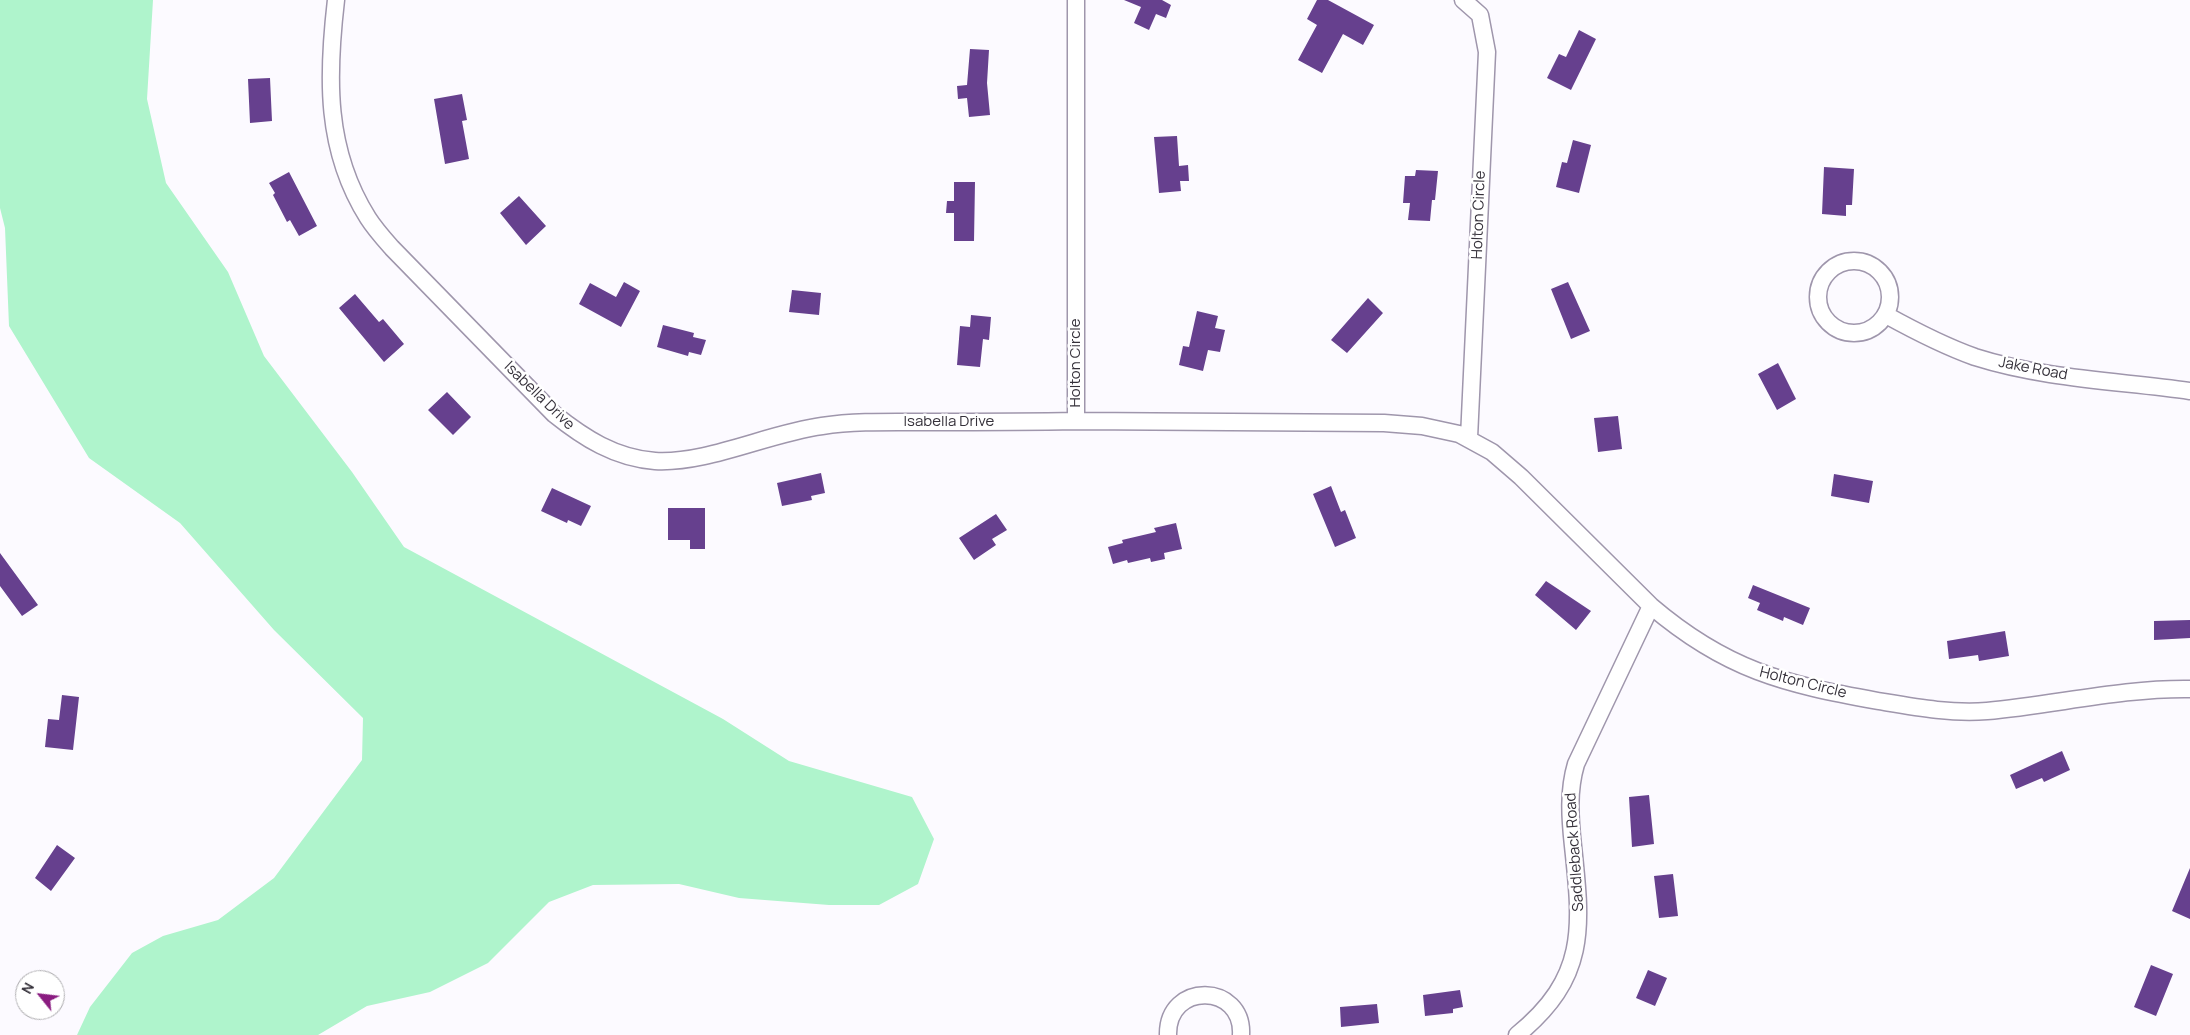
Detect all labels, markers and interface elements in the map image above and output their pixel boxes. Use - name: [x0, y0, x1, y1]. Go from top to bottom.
- street label: Holton Circle: [1468, 170, 1490, 260]
- street label: Holton Circle: [1067, 319, 1085, 407]
- street label: Jake Road: [1997, 353, 2069, 385]
- street label: Isabella Drive: [500, 358, 578, 434]
- street label: Isabella Drive: [904, 413, 994, 431]
- street label: Holton Circle: [1758, 664, 1848, 702]
- street label: Saddleback Road: [1562, 792, 1588, 912]
- north arrow: [15, 970, 65, 1020]
- text: N: [17, 979, 38, 997]

